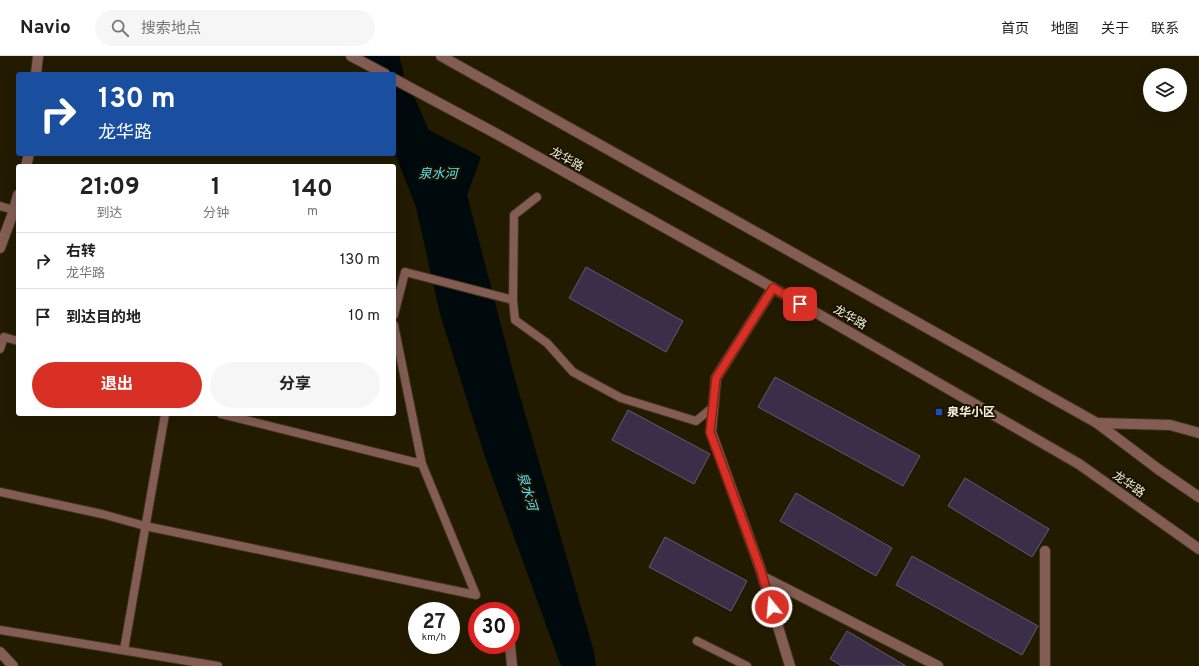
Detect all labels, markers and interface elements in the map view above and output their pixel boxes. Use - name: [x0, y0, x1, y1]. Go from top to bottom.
- search box: [95, 10, 375, 46]
- text: Navio: [20, 16, 71, 40]
- icon: search: [109, 17, 131, 39]
- text: 搜索地点: [141, 20, 201, 39]
- text: 首页: [1001, 21, 1029, 38]
- text: 地图: [1051, 21, 1079, 38]
- text: 关于: [1101, 21, 1129, 38]
- text: 联系: [1151, 21, 1179, 38]
- map controls: [1143, 68, 1187, 112]
- button: layers: [1143, 68, 1187, 112]
- text: 130 m: [98, 82, 176, 118]
- icon: right: [32, 88, 84, 140]
- text: 龙华路: [98, 122, 152, 145]
- street label: 龙华路: [547, 144, 586, 176]
- water label: 泉水河: [418, 167, 460, 183]
- text: 21:09: [79, 173, 140, 203]
- text: 1: [211, 173, 221, 203]
- text: 140: [292, 175, 333, 205]
- text: m: [307, 204, 318, 220]
- text: 到达: [96, 206, 122, 222]
- text: 分钟: [203, 206, 229, 222]
- text: 右转: [66, 243, 96, 262]
- icon: right: [32, 250, 54, 272]
- text: 130 m: [340, 251, 380, 270]
- text: 龙华路: [66, 266, 105, 282]
- pin: [783, 287, 817, 321]
- icon: arrive: [789, 293, 811, 315]
- street label: 龙华路: [830, 302, 869, 334]
- icon: arrive: [32, 306, 54, 328]
- text: 10 m: [349, 307, 380, 326]
- text: 到达目的地: [66, 309, 141, 328]
- button: 退出: [32, 362, 202, 408]
- button: 分享: [210, 362, 380, 408]
- place label: 泉华小区: [947, 405, 995, 421]
- marker: 泉华小区: [934, 407, 944, 417]
- street label: 龙华路: [1109, 468, 1148, 502]
- water label: 泉水河: [513, 471, 540, 515]
- position arrow: [751, 586, 793, 628]
- speed limit sign: 30: [468, 602, 520, 654]
- text: 27: [423, 610, 445, 636]
- text: km/h: [422, 631, 446, 644]

